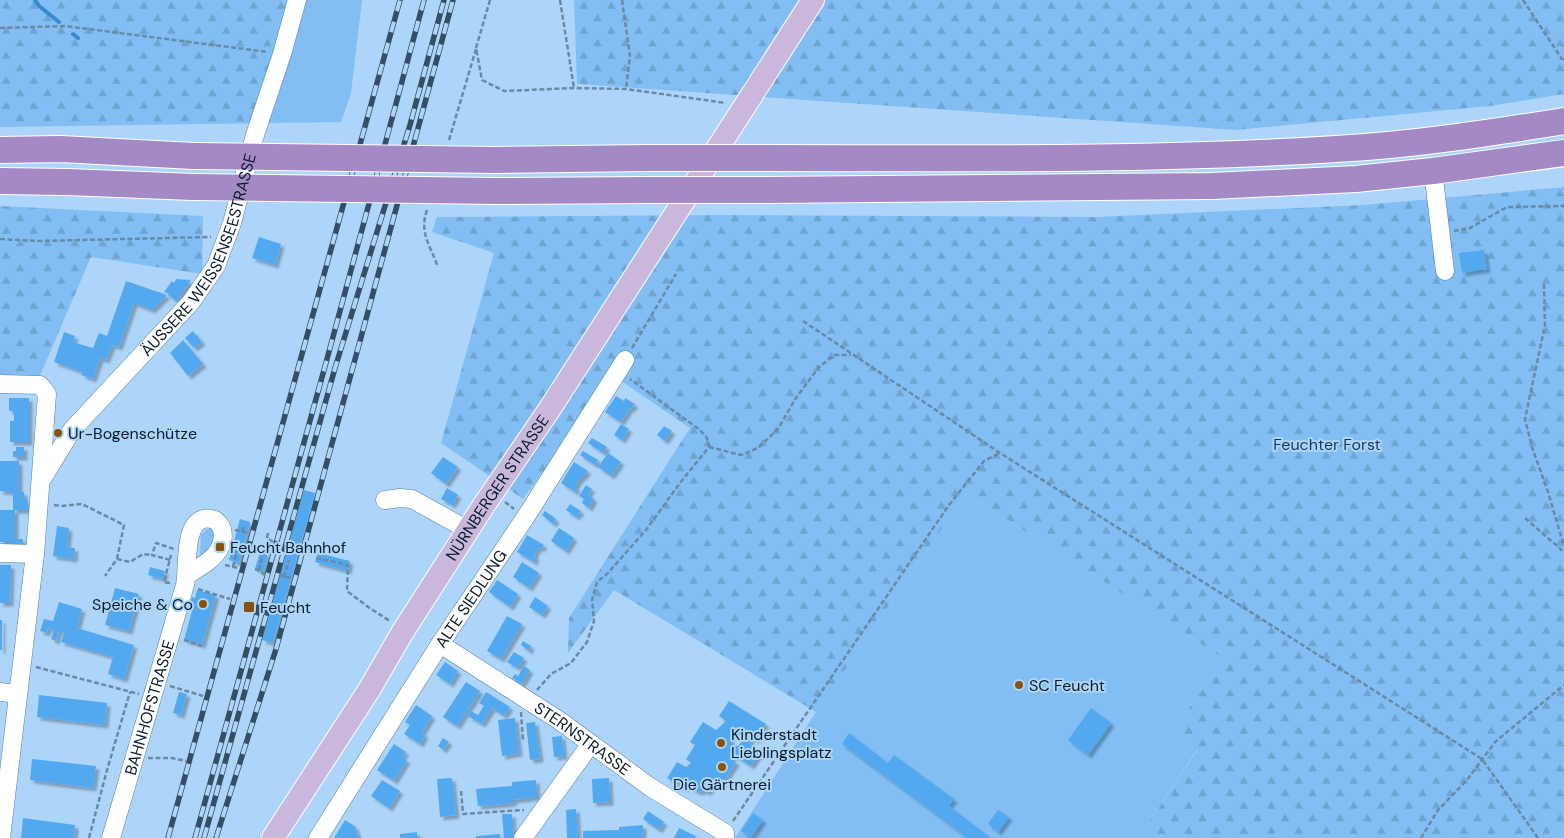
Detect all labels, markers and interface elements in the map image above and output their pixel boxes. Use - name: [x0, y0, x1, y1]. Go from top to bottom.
- street label: ÄUSSERE WEISSENSEESTRASSE: [136, 151, 261, 361]
- street label: NÜRNBERGER STRASSE: [441, 411, 554, 565]
- place label: Ur-Bogenschütze: [68, 423, 197, 444]
- marker: Ur-Bogenschütze: [52, 427, 64, 439]
- park label: Feuchter Forst: [1273, 434, 1381, 455]
- place label: Feucht Bahnhof: [230, 537, 346, 558]
- marker: Feucht Bahnhof: [214, 541, 226, 553]
- street label: ALTE SIEDLUNG: [430, 546, 512, 652]
- place label: Speiche & Co: [92, 594, 193, 615]
- place label: Feucht: [260, 597, 311, 618]
- marker: Speiche & Co: [197, 598, 209, 610]
- marker: Feucht: [242, 600, 256, 614]
- street label: BAHNHOFSTRASSE: [120, 638, 179, 778]
- place label: SC Feucht: [1029, 675, 1105, 696]
- marker: SC Feucht: [1013, 679, 1025, 691]
- street label: STERNSTRASSE: [530, 697, 635, 780]
- place label: Kinderstadt Lieblingsplatz: [731, 724, 832, 763]
- marker: Kinderstadt Lieblingsplatz: [715, 737, 727, 749]
- marker: Die Gärtnerei: [716, 761, 728, 773]
- place label: Die Gärtnerei: [673, 774, 771, 795]

